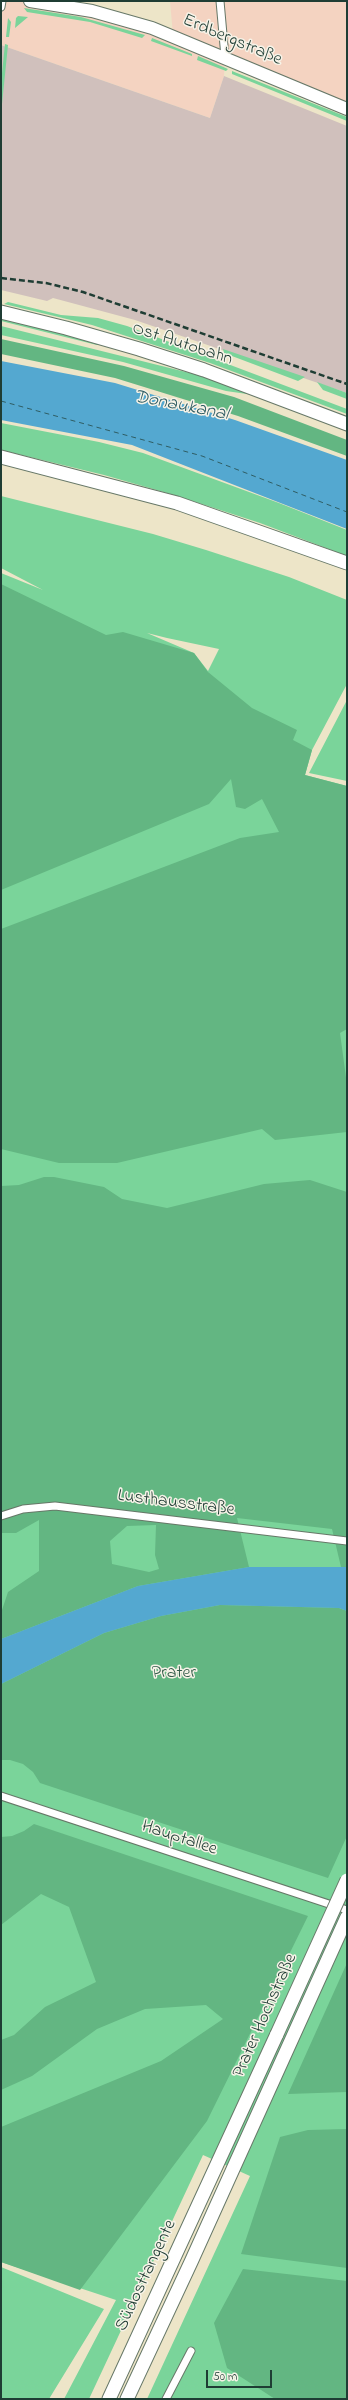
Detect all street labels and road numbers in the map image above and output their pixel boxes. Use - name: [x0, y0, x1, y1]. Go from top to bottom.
- street label: Erdbergstraße: [179, 10, 285, 72]
- street label: Ost Autobahn: [129, 319, 235, 371]
- street label: Lusthausstraße: [116, 1486, 236, 1522]
- street label: Hauptallee: [138, 1817, 220, 1861]
- street label: Prater Hochstraße: [229, 1951, 303, 2081]
- street label: Südosttangente: [112, 2217, 182, 2335]

